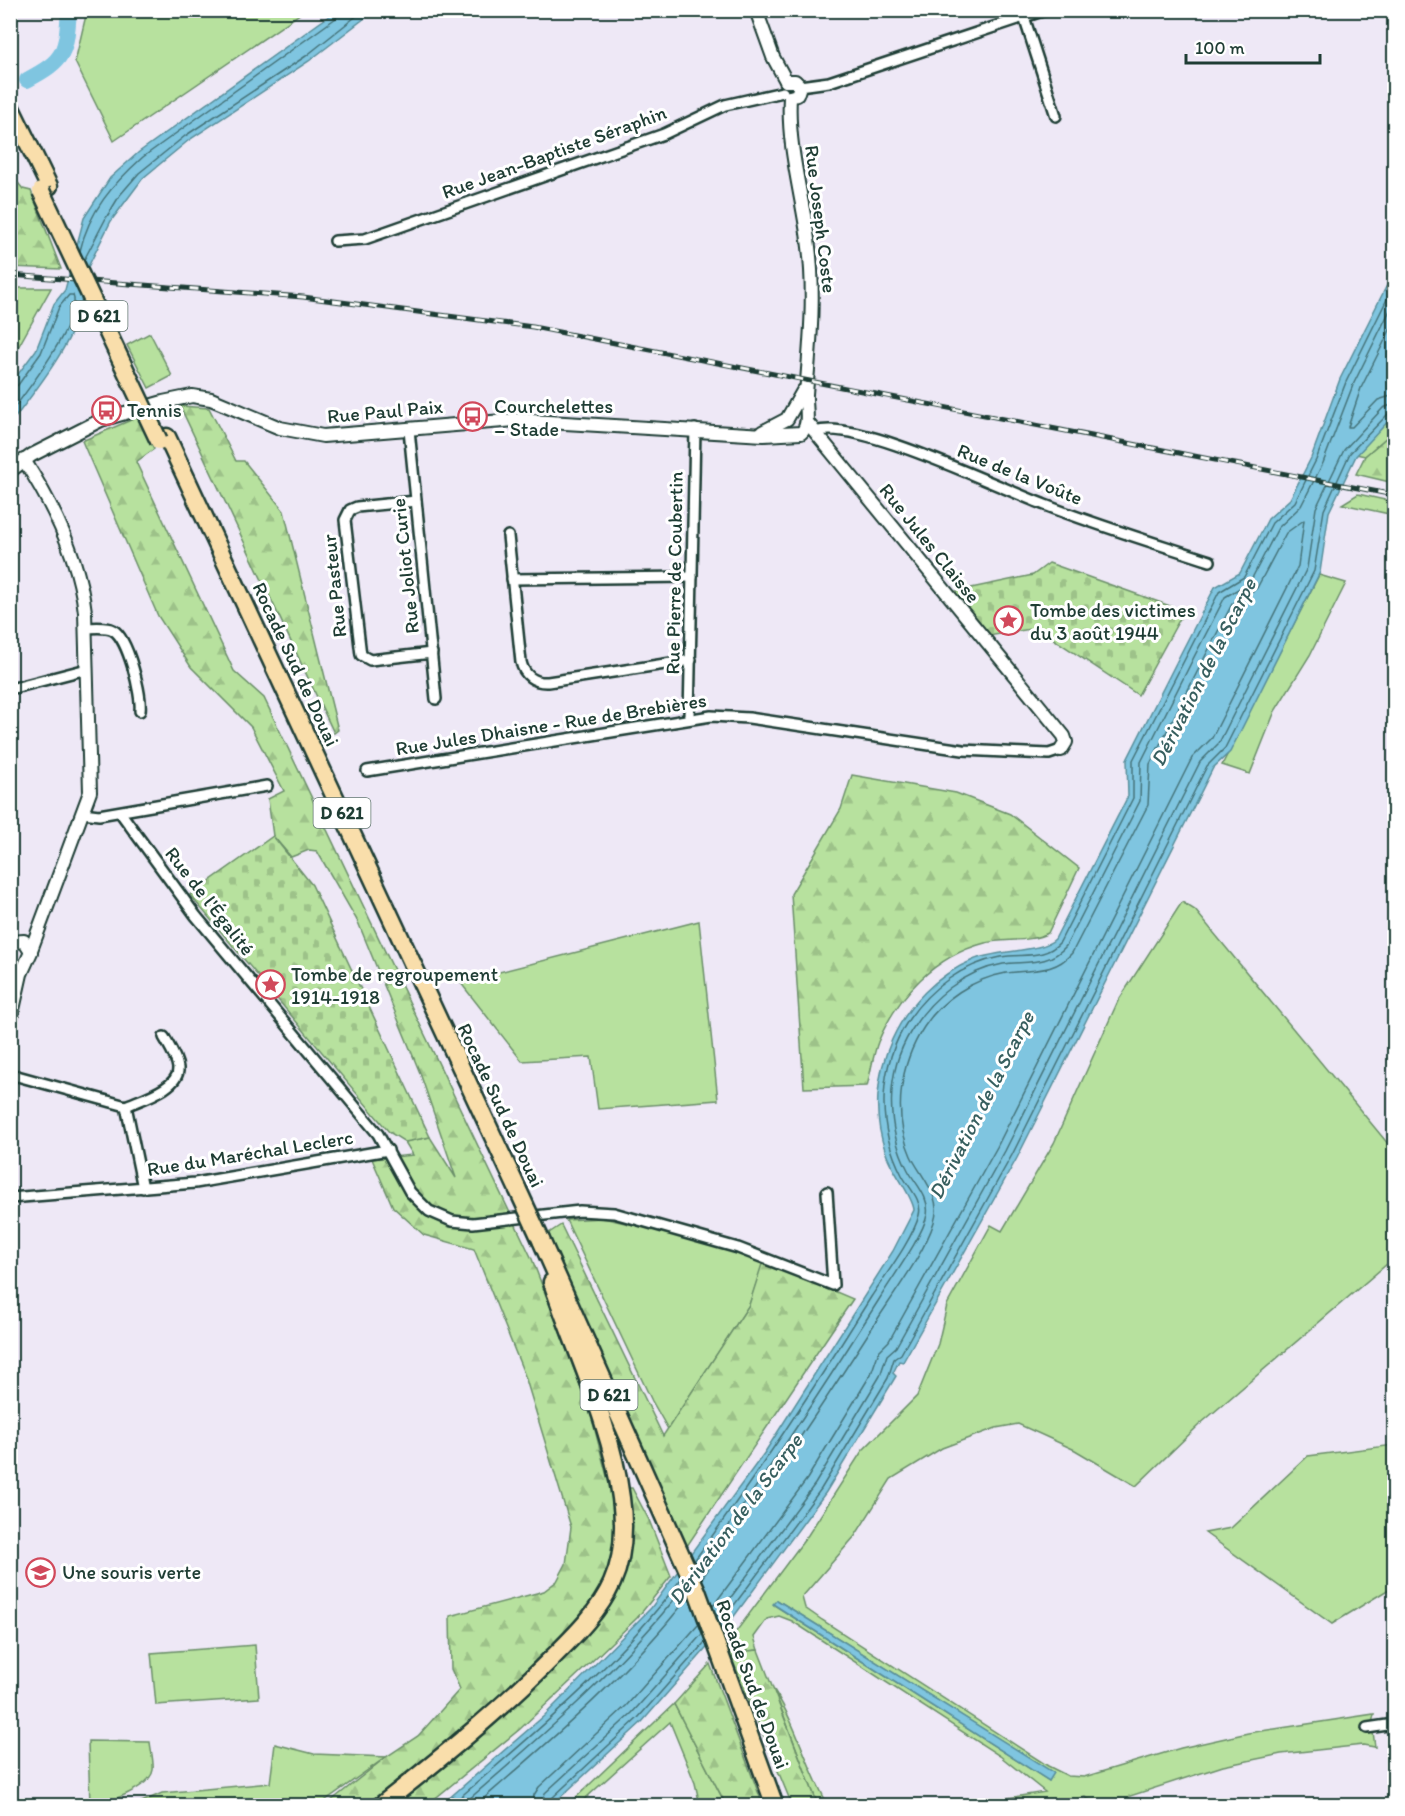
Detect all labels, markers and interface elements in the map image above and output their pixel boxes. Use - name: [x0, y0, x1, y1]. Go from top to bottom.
- scale bar: [1186, 27, 1320, 65]
- text: 100 m: [1195, 37, 1245, 59]
- street label: Rue Jean-Baptiste Séraphin: [438, 100, 670, 204]
- street label: Rue Joseph Coste: [800, 144, 842, 294]
- road number: D 621: [70, 301, 128, 331]
- bus stop icon: Tennis: [90, 394, 122, 426]
- street label: Rue Paul Paix: [326, 394, 444, 428]
- place label: Courchelettes – Stade: [494, 394, 613, 441]
- place label: Tennis: [127, 398, 182, 422]
- bus stop icon: Courchelettes – Stade: [457, 401, 489, 433]
- street label: Rue de la Voûte: [954, 438, 1086, 510]
- street label: Rue Pierre de Coubertin: [660, 471, 688, 675]
- street label: Rue Jules Claisse: [874, 478, 986, 608]
- street label: Rue Joliot Curie: [386, 497, 424, 635]
- street label: Rue Pasteur: [317, 533, 351, 639]
- water label: Dérivation de la Scarpe: [1145, 573, 1262, 770]
- street label: Rocade Sud de Douai: [247, 578, 345, 750]
- place label: Tombe des victimes du 3 août 1944: [1030, 598, 1196, 645]
- place icon: Tombe des victimes du 3 août 1944: [993, 605, 1025, 637]
- street label: Rue Jules Dhaisne - Rue de Brebières: [394, 688, 708, 760]
- road number: D 621: [314, 798, 370, 828]
- street label: Rue de l'Égalité: [160, 842, 260, 960]
- place label: Tombe de regroupement 1914-1918: [291, 962, 498, 1009]
- place icon: Tombe de regroupement 1914-1918: [254, 969, 286, 1001]
- water label: Dérivation de la Scarpe: [923, 1006, 1040, 1203]
- street label: Rocade Sud de Douai: [452, 1019, 550, 1191]
- street label: Rue du Maréchal Leclerc: [145, 1125, 355, 1181]
- road number: D 621: [580, 1380, 638, 1410]
- water label: Dérivation de la Scarpe: [663, 1428, 808, 1609]
- school or university icon: Une souris verte: [25, 1556, 57, 1588]
- place label: Une souris verte: [62, 1560, 201, 1584]
- street label: Rocade Sud de Douai: [711, 1596, 795, 1772]

